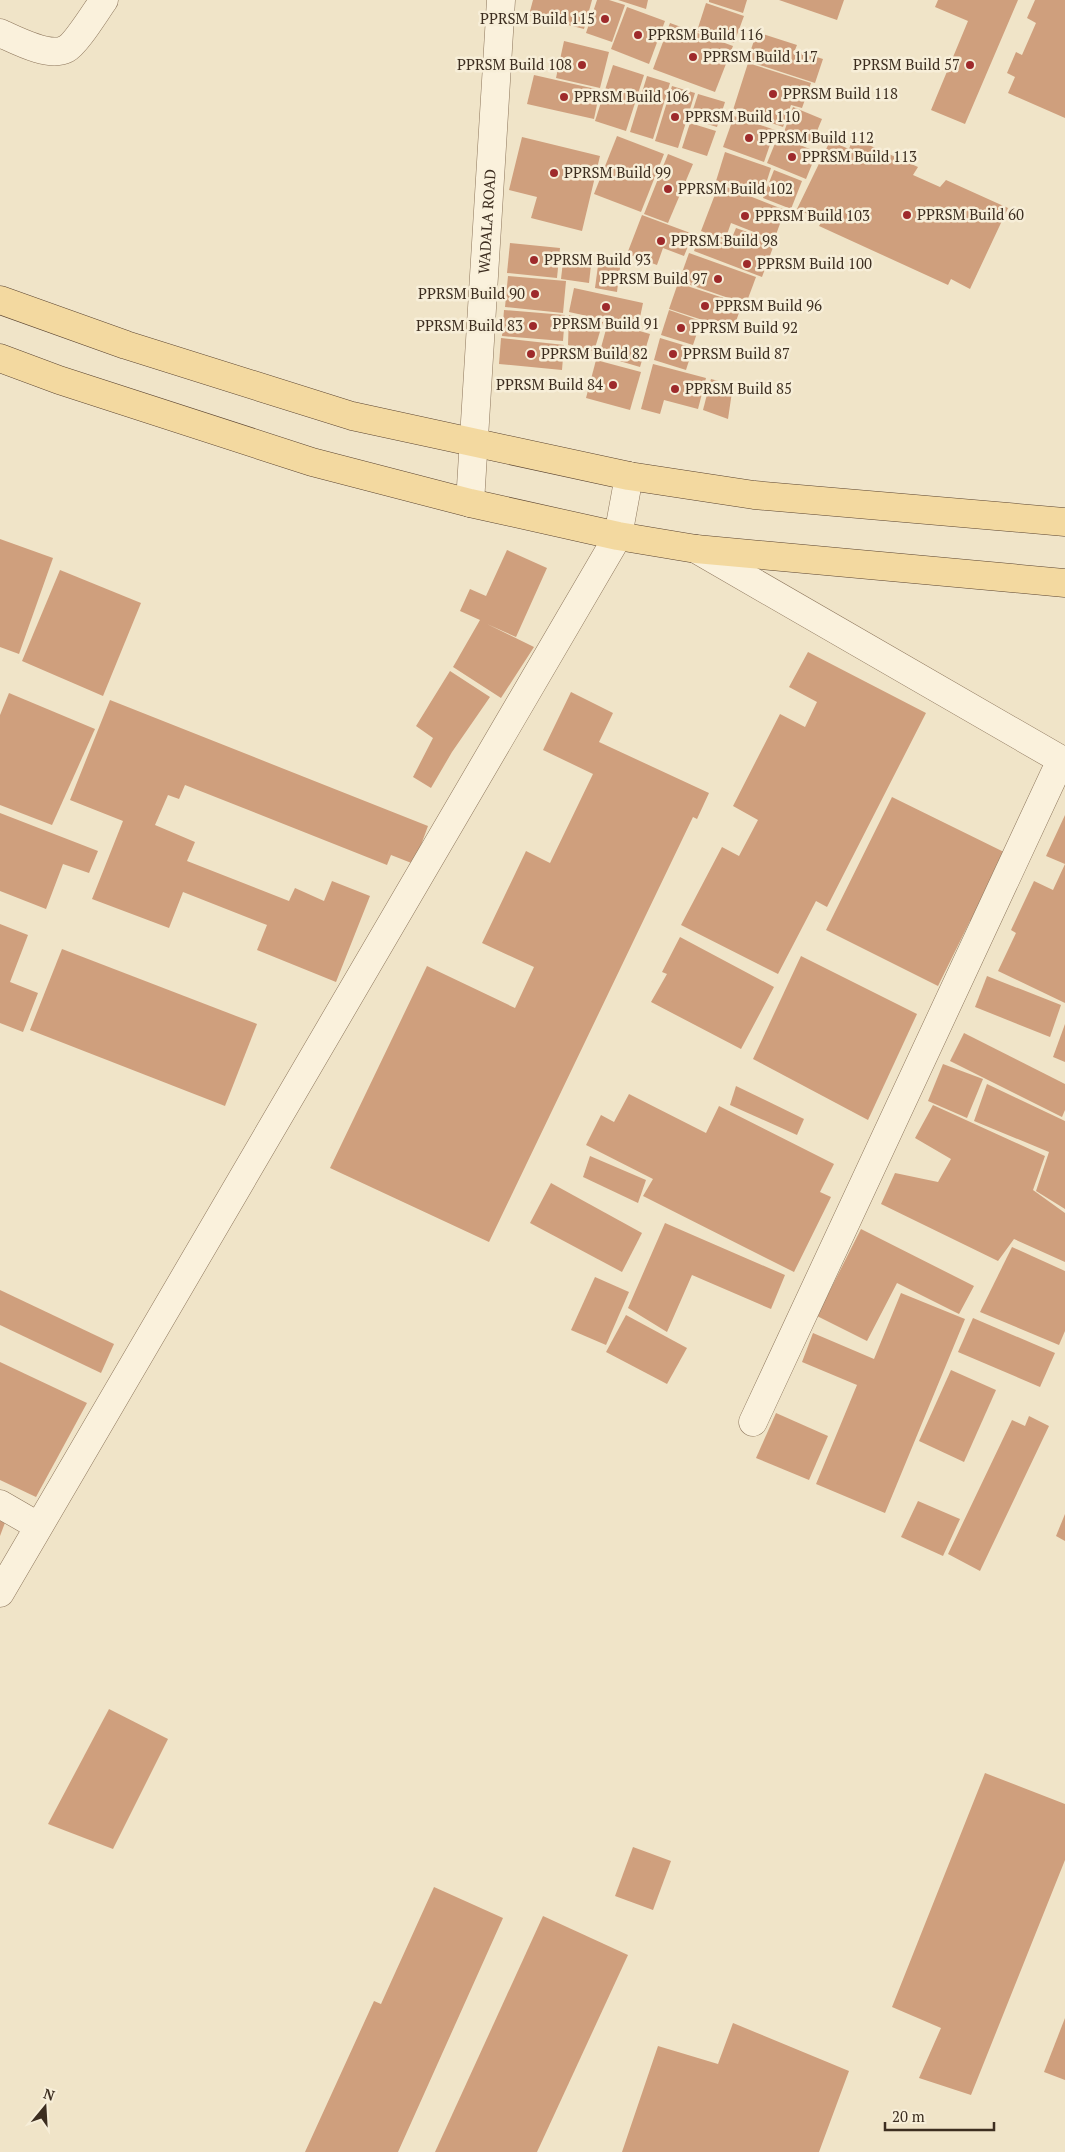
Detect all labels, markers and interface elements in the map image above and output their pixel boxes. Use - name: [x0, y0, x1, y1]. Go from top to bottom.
- place label: PPRSM Build 115: [480, 8, 595, 28]
- marker: PPRSM Build 115: [599, 13, 611, 25]
- place label: PPRSM Build 116: [648, 24, 763, 44]
- marker: PPRSM Build 116: [632, 29, 644, 41]
- place label: PPRSM Build 117: [703, 46, 818, 66]
- marker: PPRSM Build 117: [687, 51, 699, 63]
- place label: PPRSM Build 108: [457, 54, 572, 74]
- place label: PPRSM Build 57: [853, 54, 960, 74]
- marker: PPRSM Build 108: [576, 59, 588, 71]
- marker: PPRSM Build 57: [964, 59, 976, 71]
- place label: PPRSM Build 118: [783, 83, 898, 103]
- place label: PPRSM Build 106: [574, 86, 689, 106]
- marker: PPRSM Build 118: [767, 88, 779, 100]
- marker: PPRSM Build 106: [558, 91, 570, 103]
- place label: PPRSM Build 110: [685, 106, 800, 126]
- marker: PPRSM Build 110: [669, 111, 681, 123]
- place label: PPRSM Build 112: [759, 127, 874, 147]
- marker: PPRSM Build 112: [743, 132, 755, 144]
- place label: PPRSM Build 113: [802, 146, 917, 166]
- marker: PPRSM Build 113: [786, 151, 798, 163]
- place label: PPRSM Build 99: [564, 162, 671, 182]
- marker: PPRSM Build 99: [548, 167, 560, 179]
- street label: WADALA ROAD: [473, 168, 500, 275]
- place label: PPRSM Build 102: [678, 178, 793, 198]
- marker: PPRSM Build 102: [662, 183, 674, 195]
- place label: PPRSM Build 60: [917, 204, 1024, 224]
- place label: PPRSM Build 103: [755, 205, 870, 225]
- marker: PPRSM Build 60: [901, 209, 913, 221]
- marker: PPRSM Build 103: [739, 210, 751, 222]
- place label: PPRSM Build 98: [671, 230, 778, 250]
- marker: PPRSM Build 98: [655, 235, 667, 247]
- place label: PPRSM Build 93: [544, 249, 651, 269]
- place label: PPRSM Build 100: [757, 253, 872, 273]
- marker: PPRSM Build 93: [528, 254, 540, 266]
- marker: PPRSM Build 100: [741, 258, 753, 270]
- place label: PPRSM Build 97: [601, 268, 708, 288]
- marker: PPRSM Build 97: [712, 273, 724, 285]
- place label: PPRSM Build 90: [418, 283, 525, 303]
- marker: PPRSM Build 90: [529, 288, 541, 300]
- place label: PPRSM Build 96: [715, 295, 822, 315]
- marker: PPRSM Build 96: [699, 300, 711, 312]
- marker: PPRSM Build 91: [600, 301, 612, 313]
- place label: PPRSM Build 91: [553, 313, 659, 333]
- place label: PPRSM Build 83: [416, 315, 523, 335]
- place label: PPRSM Build 92: [691, 317, 798, 337]
- marker: PPRSM Build 83: [527, 320, 539, 332]
- marker: PPRSM Build 92: [675, 322, 687, 334]
- place label: PPRSM Build 82: [541, 343, 648, 363]
- place label: PPRSM Build 87: [683, 343, 790, 363]
- marker: PPRSM Build 82: [525, 348, 537, 360]
- marker: PPRSM Build 87: [667, 348, 679, 360]
- place label: PPRSM Build 84: [496, 374, 603, 394]
- place label: PPRSM Build 85: [685, 378, 792, 398]
- marker: PPRSM Build 84: [607, 379, 619, 391]
- marker: PPRSM Build 85: [669, 383, 681, 395]
- north arrow: [20, 2082, 70, 2132]
- text: N: [41, 2083, 58, 2105]
- scale bar: [885, 2100, 994, 2132]
- text: 20 m: [892, 2106, 925, 2126]

